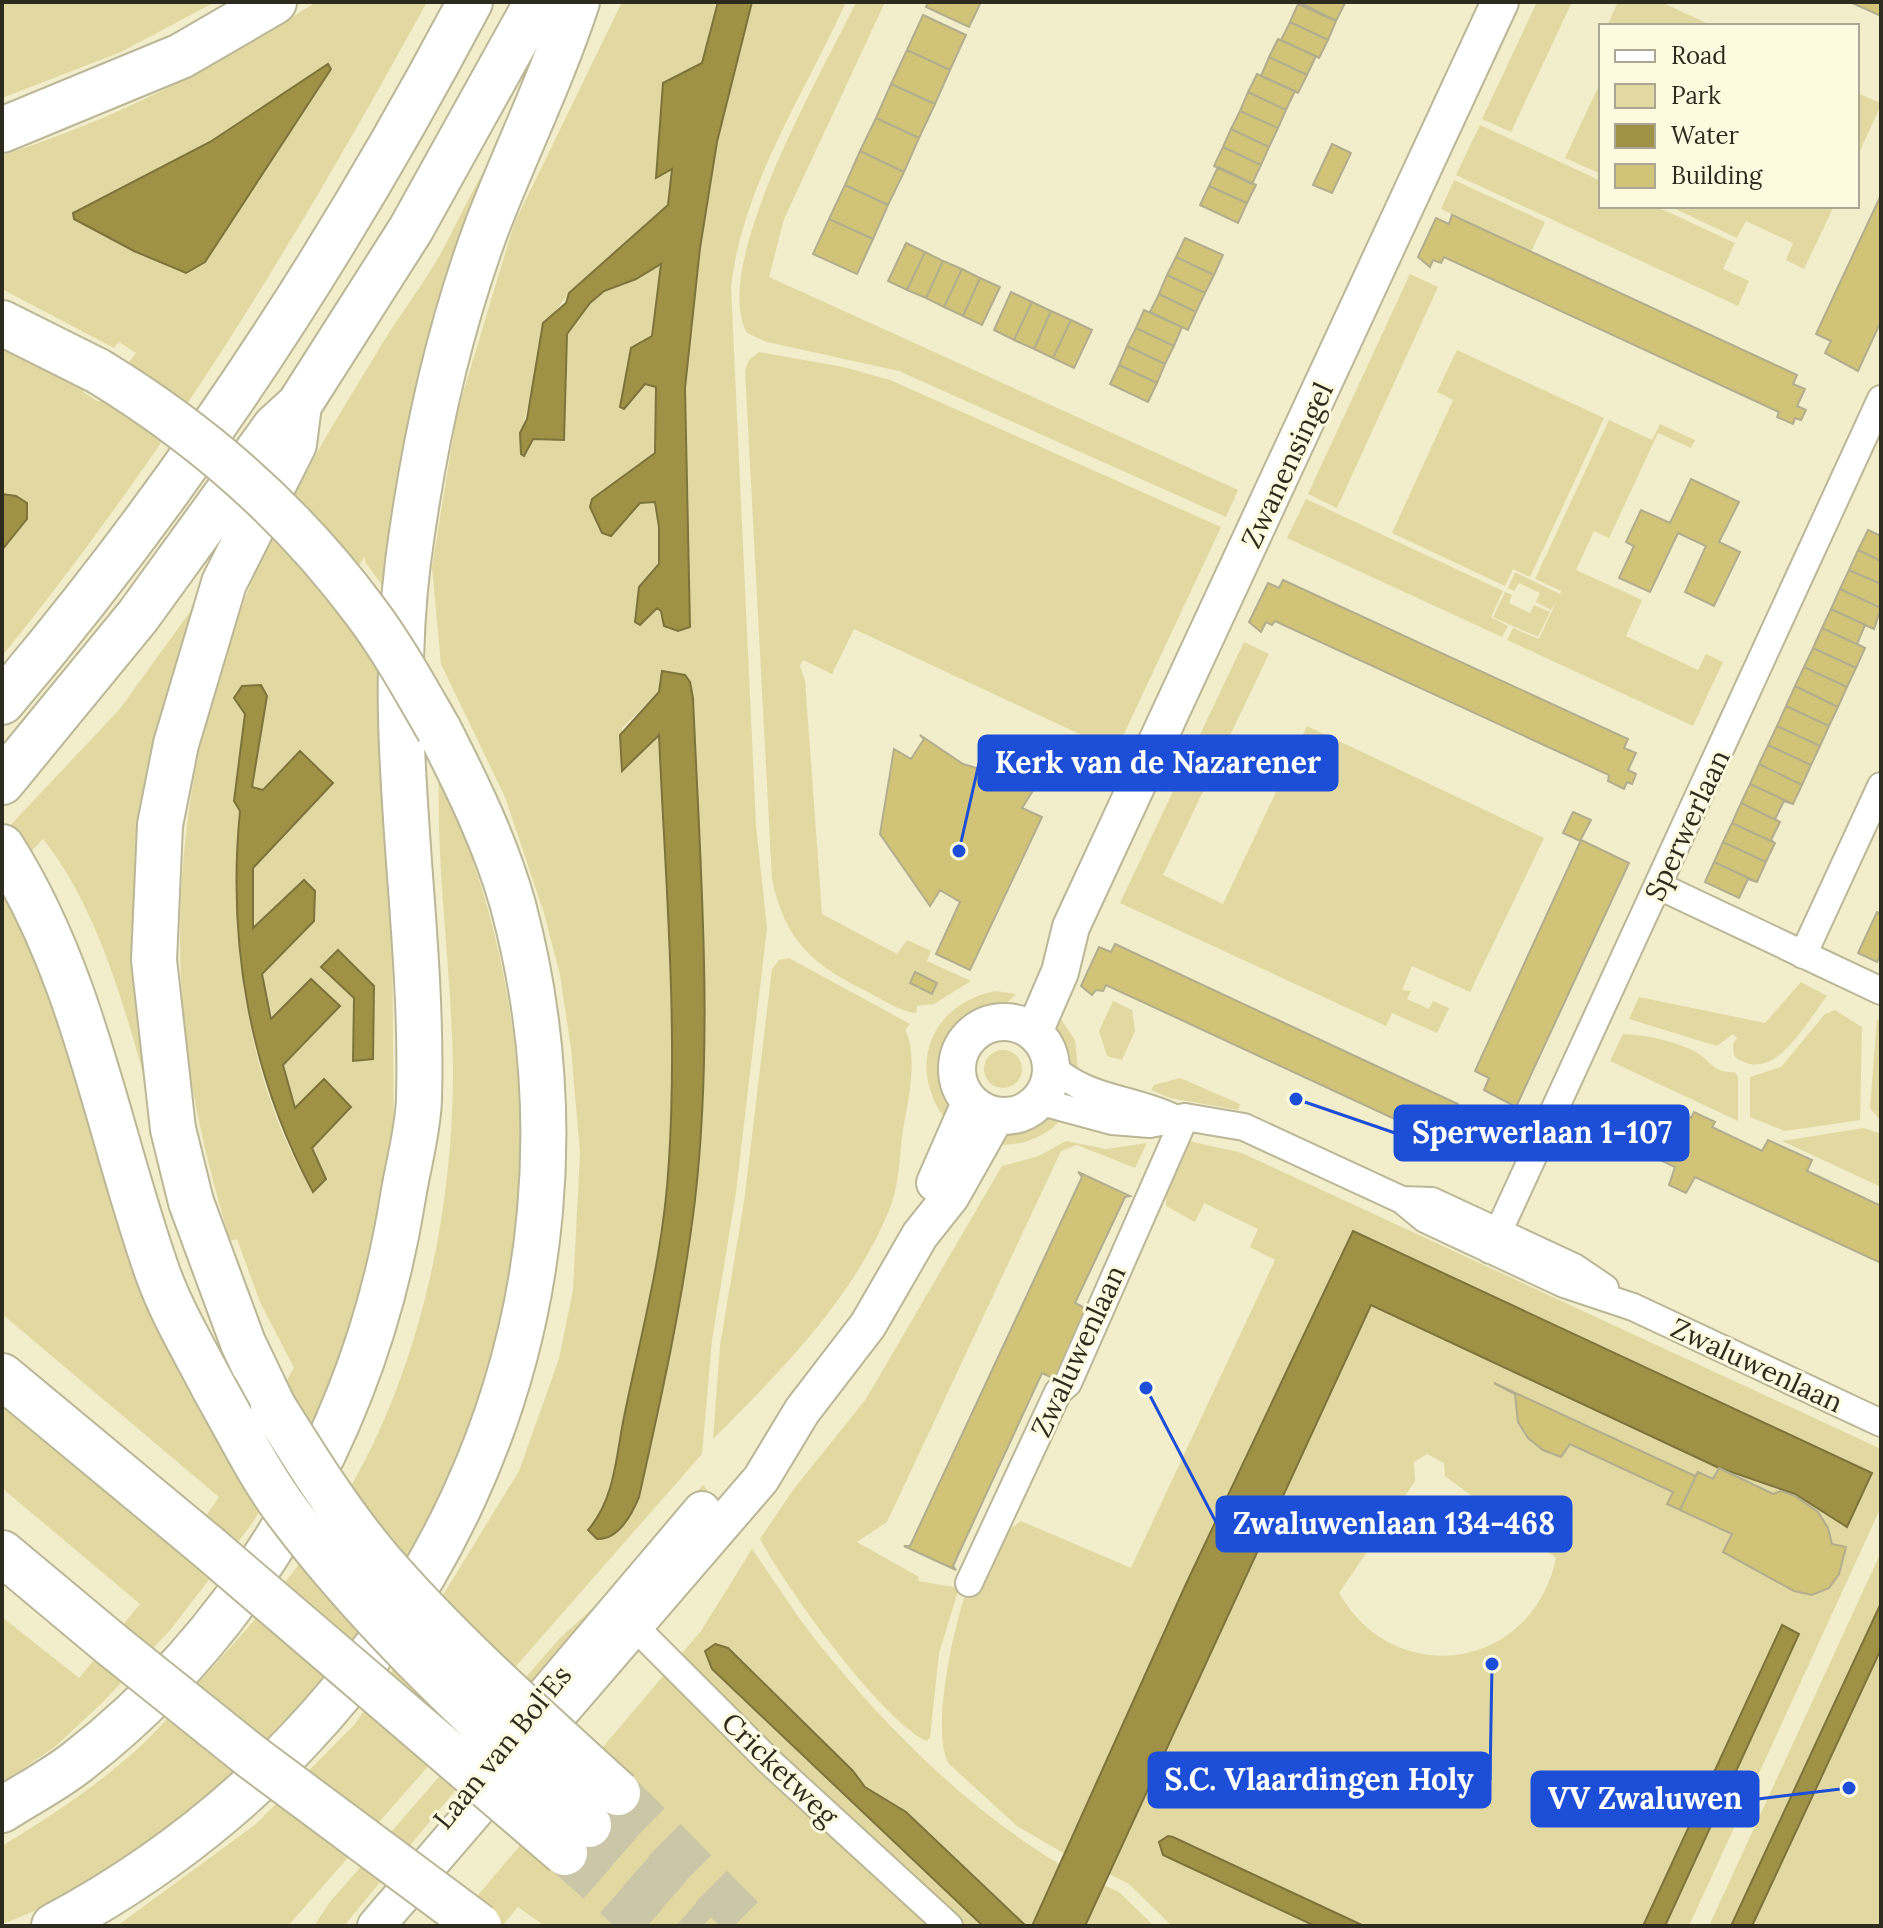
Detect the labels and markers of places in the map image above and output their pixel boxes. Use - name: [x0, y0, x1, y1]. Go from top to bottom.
- callout: Kerk van de Nazarener: [979, 736, 1337, 790]
- callout: Sperwerlaan 1-107: [1395, 1106, 1688, 1160]
- callout: Zwaluwenlaan 134-468: [1217, 1497, 1571, 1551]
- callout: S.C. Vlaardingen Holy: [1149, 1753, 1490, 1807]
- callout: VV Zwaluwen: [1532, 1772, 1758, 1826]

